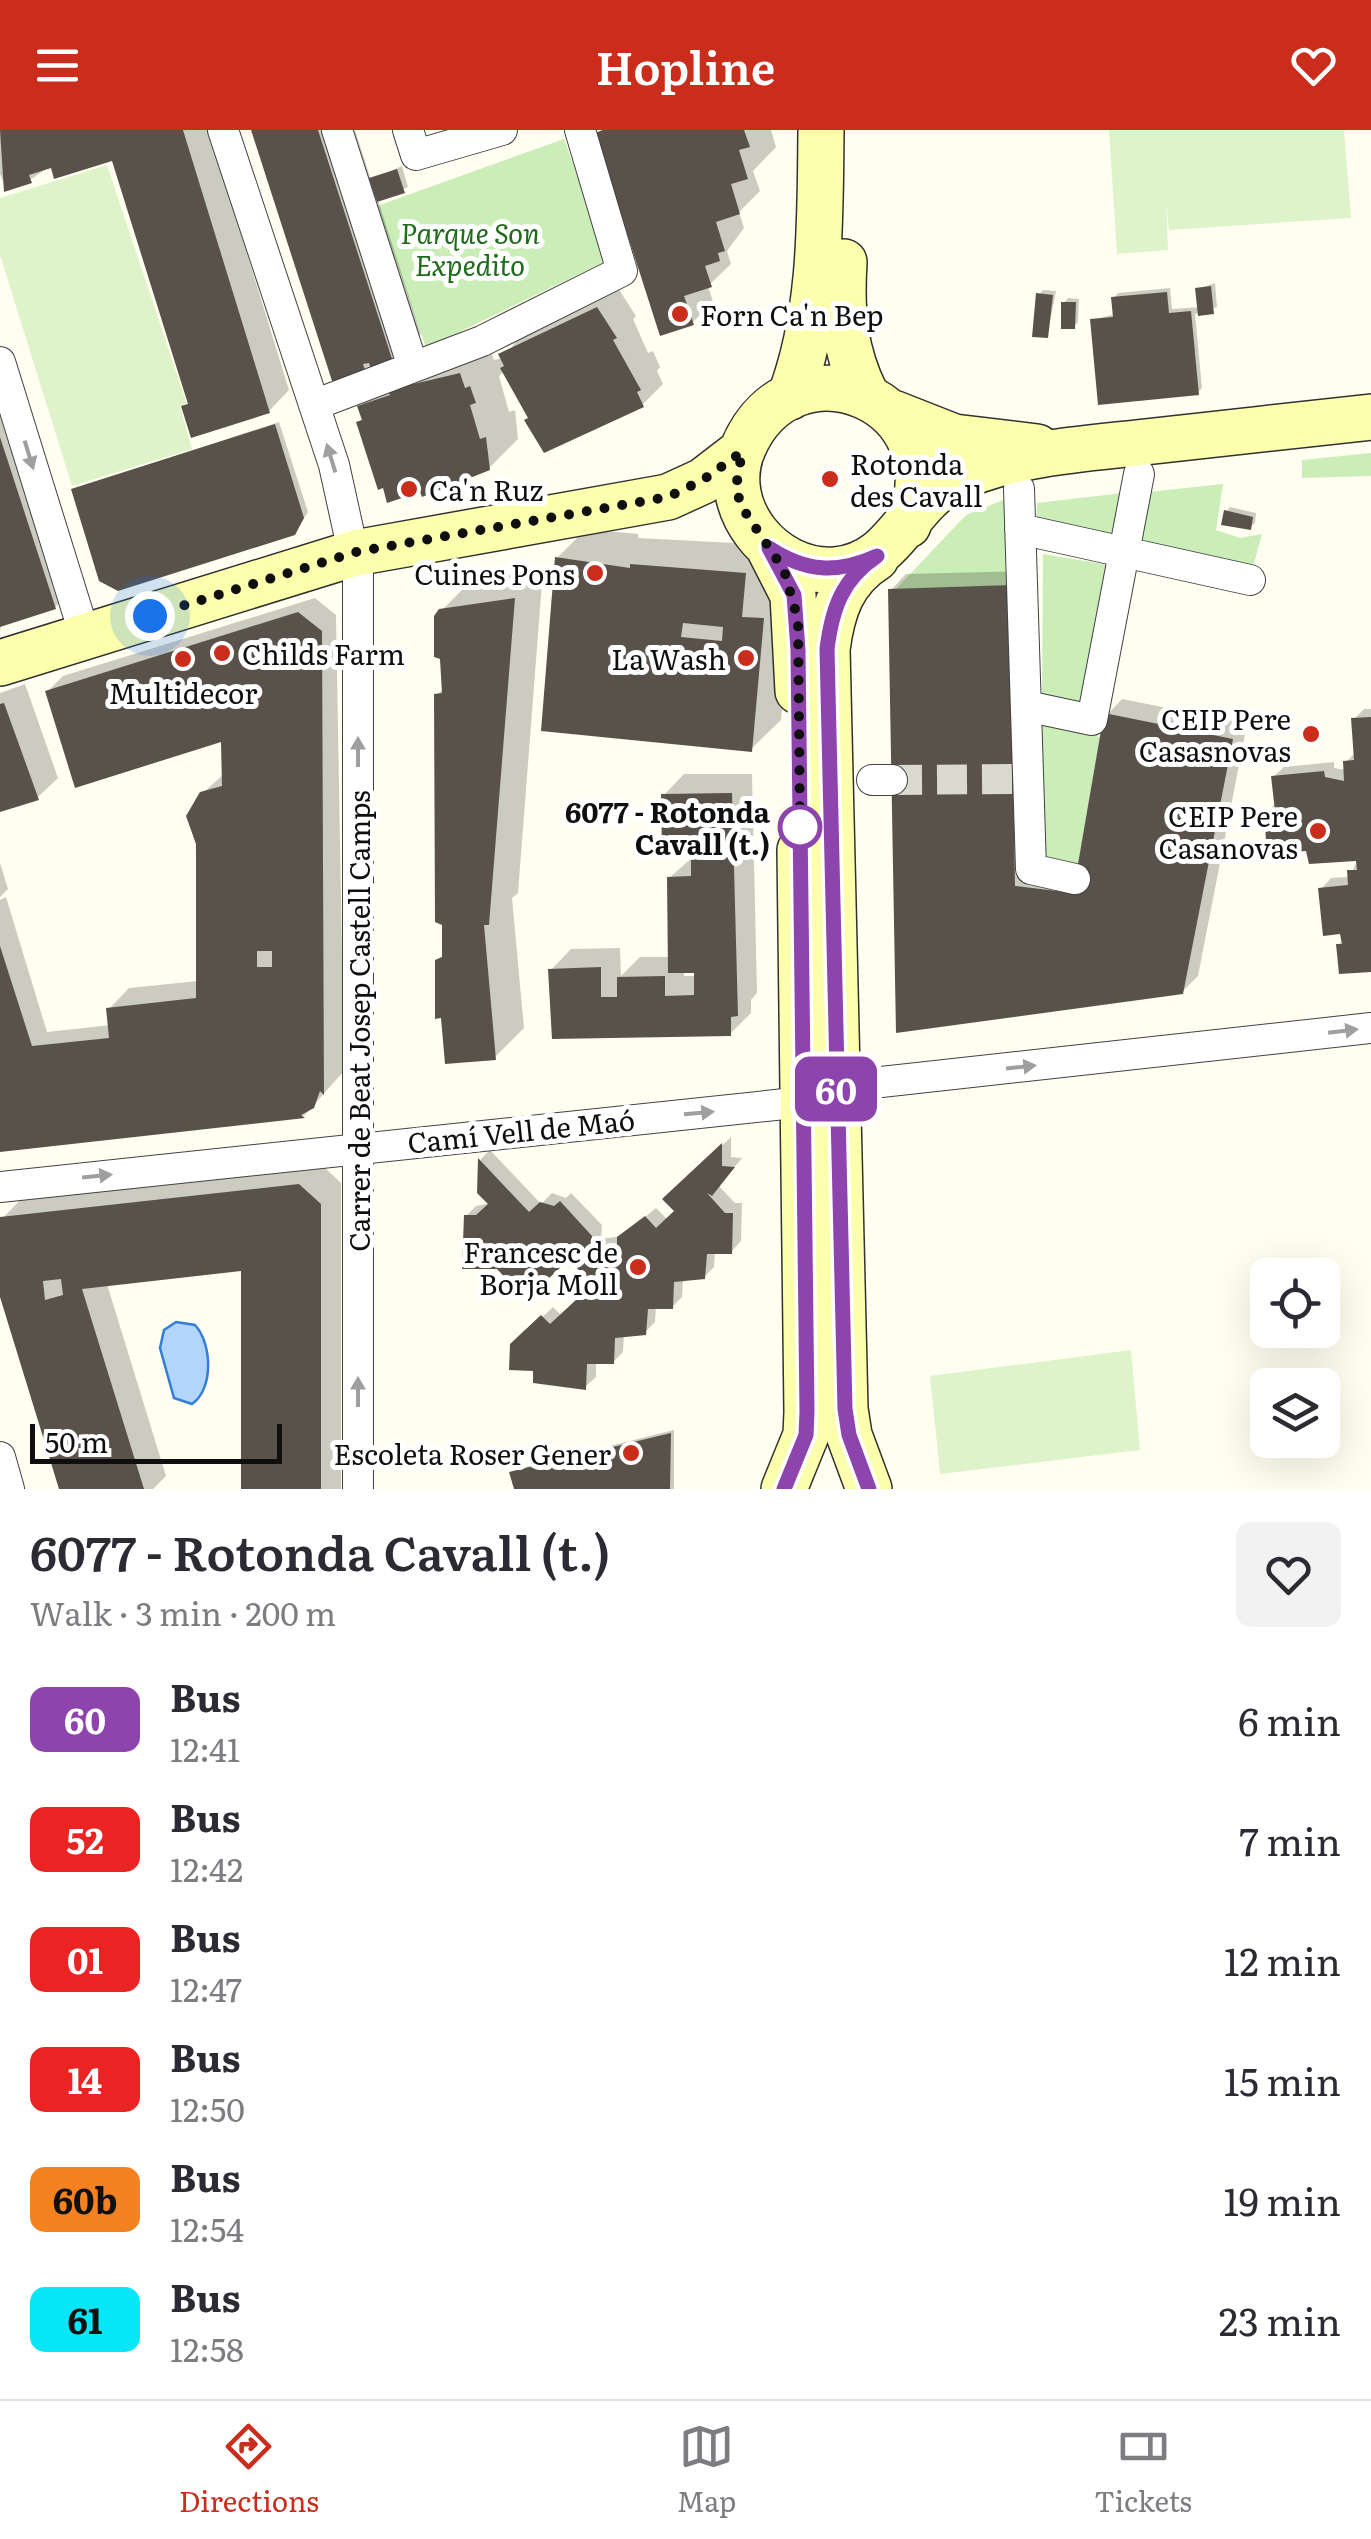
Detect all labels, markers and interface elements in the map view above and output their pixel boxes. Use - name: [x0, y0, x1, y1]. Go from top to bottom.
- text: Hopline: [596, 32, 775, 99]
- icon: menu: [30, 38, 85, 93]
- icon: heart: [1286, 38, 1341, 93]
- park label: Parque Son Expedito: [400, 211, 540, 285]
- place label: Forn Ca'n Bep: [700, 293, 884, 335]
- marker: Forn Ca'n Bep: [669, 303, 691, 325]
- one-way arrow: [22, 440, 37, 471]
- place label: Rotonda des Cavall: [850, 442, 983, 516]
- one-way arrow: [323, 443, 338, 473]
- place label: Ca'n Ruz: [429, 468, 543, 510]
- marker: Rotonda des Cavall: [819, 468, 841, 490]
- marker: Ca'n Ruz: [398, 478, 420, 500]
- place label: Cuines Pons: [414, 552, 575, 594]
- marker: Cuines Pons: [584, 562, 606, 584]
- your location: [125, 591, 175, 641]
- place label: Childs Farm: [242, 632, 405, 674]
- place label: La Wash: [611, 637, 726, 679]
- marker: Childs Farm: [211, 642, 233, 664]
- marker: La Wash: [735, 647, 757, 669]
- marker: Multidecor: [172, 648, 194, 670]
- place label: Multidecor: [109, 671, 258, 713]
- place label: CEIP Pere Casasnovas: [1139, 697, 1291, 771]
- marker: CEIP Pere Casasnovas: [1300, 723, 1322, 745]
- one-way arrow: [350, 735, 366, 767]
- street label: Carrer de Beat Josep Castell Camps: [337, 790, 379, 1252]
- place label: 6077 - Rotonda Cavall (t.): [565, 790, 771, 864]
- place label: CEIP Pere Casanovas: [1158, 794, 1298, 868]
- marker: 6077 - Rotonda Cavall (t.): [779, 806, 821, 848]
- marker: CEIP Pere Casanovas: [1307, 820, 1329, 842]
- one-way arrow: [1328, 1023, 1360, 1039]
- line badge: 60: [791, 1056, 881, 1122]
- one-way arrow: [1005, 1059, 1037, 1075]
- text: 60: [815, 1063, 857, 1115]
- street label: Camí Vell de Maó: [405, 1097, 637, 1163]
- one-way arrow: [683, 1104, 715, 1120]
- one-way arrow: [82, 1168, 113, 1184]
- place label: Francesc de Borja Moll: [463, 1230, 618, 1304]
- marker: Francesc de Borja Moll: [627, 1256, 649, 1278]
- map controls: [1250, 1258, 1340, 1458]
- button: locate: [1250, 1258, 1340, 1348]
- button: layers: [1250, 1368, 1340, 1458]
- one-way arrow: [350, 1375, 366, 1407]
- scale bar: [30, 1419, 282, 1464]
- text: 50 m: [45, 1420, 108, 1462]
- place label: Escoleta Roser Gener: [333, 1432, 612, 1474]
- marker: Escoleta Roser Gener: [620, 1442, 642, 1464]
- text: 6077 - Rotonda Cavall (t.): [30, 1515, 610, 1586]
- button: heart: [1236, 1522, 1341, 1627]
- text: Walk · 3 min · 200 m: [30, 1588, 336, 1636]
- text: Bus: [170, 1667, 241, 1724]
- text: 6 min: [1238, 1691, 1341, 1748]
- text: 60: [64, 1693, 106, 1745]
- text: 12:41: [170, 1724, 240, 1772]
- text: Bus: [170, 1787, 241, 1844]
- text: 7 min: [1239, 1811, 1341, 1868]
- text: 52: [66, 1813, 104, 1865]
- text: 12:42: [170, 1844, 243, 1892]
- text: Bus: [170, 1907, 241, 1964]
- text: 12 min: [1224, 1931, 1341, 1988]
- text: 01: [67, 1933, 103, 1985]
- text: 12:47: [170, 1964, 242, 2012]
- text: Bus: [170, 2027, 241, 2084]
- text: 15 min: [1224, 2051, 1341, 2108]
- text: 14: [68, 2053, 102, 2105]
- text: 12:50: [170, 2084, 245, 2132]
- text: Bus: [170, 2147, 241, 2204]
- text: 19 min: [1223, 2171, 1341, 2228]
- text: 60b: [53, 2173, 117, 2225]
- text: 12:54: [170, 2204, 244, 2252]
- text: Bus: [170, 2267, 241, 2324]
- text: 23 min: [1219, 2291, 1341, 2348]
- text: 61: [68, 2293, 102, 2345]
- text: 12:58: [170, 2324, 244, 2372]
- tab: Directions: [179, 2419, 319, 2521]
- tab: Map: [677, 2419, 736, 2521]
- tab: Tickets: [1094, 2419, 1192, 2521]

